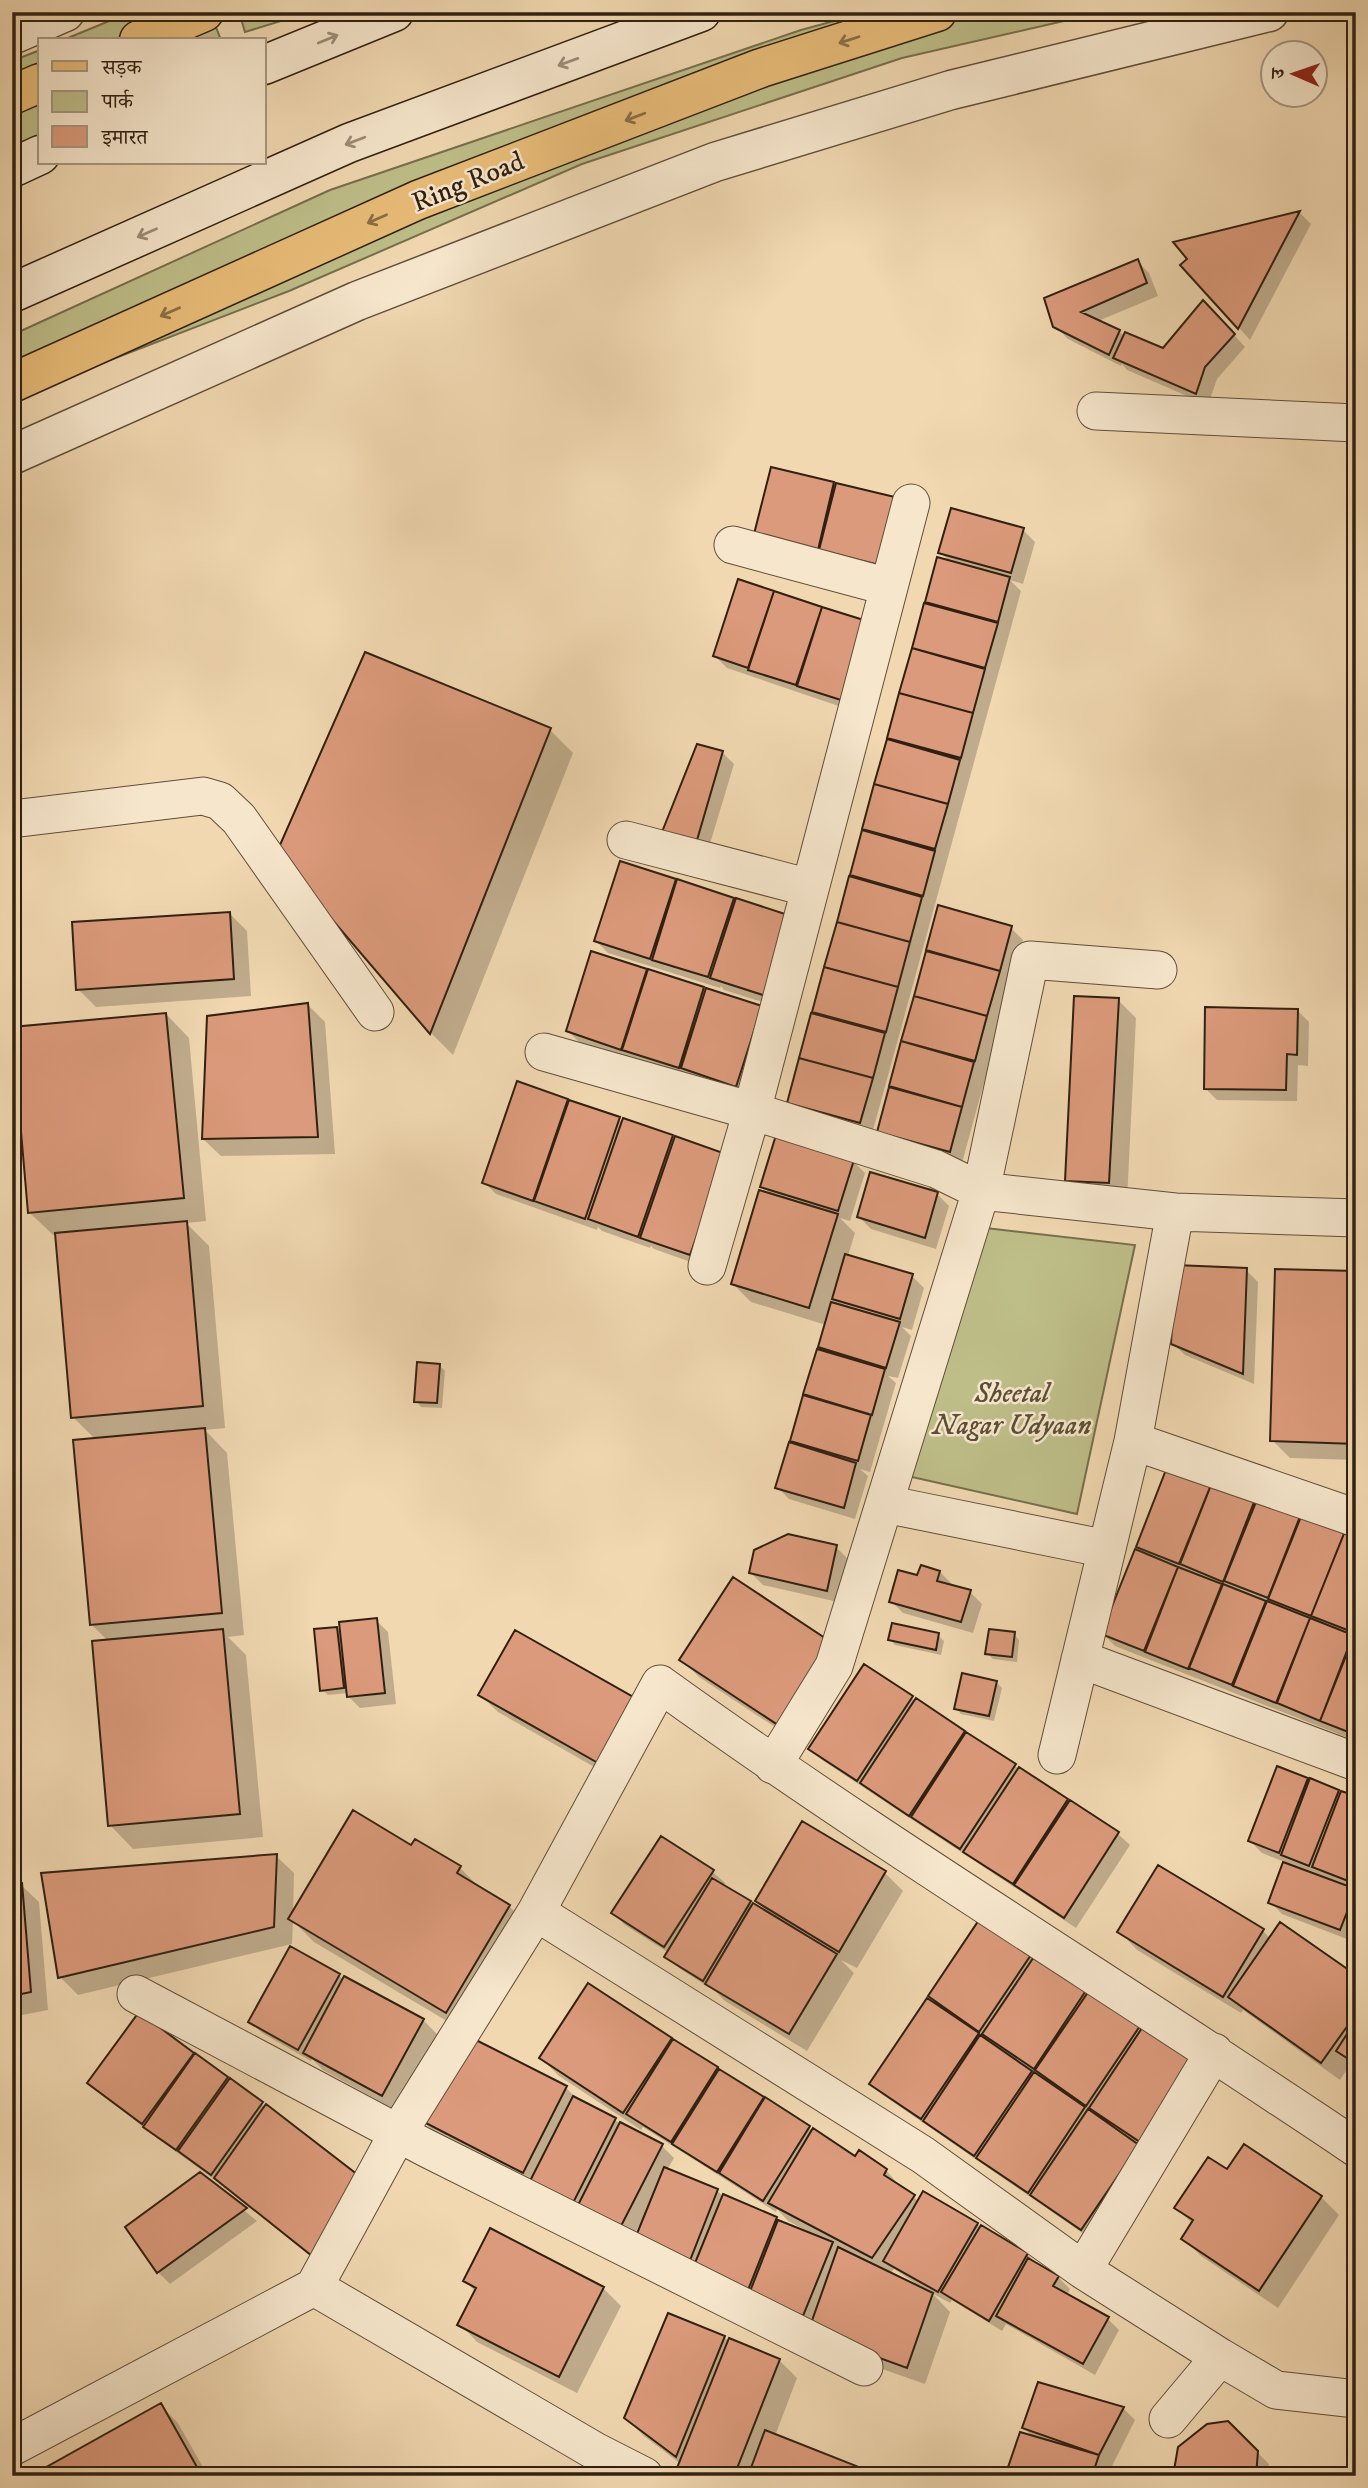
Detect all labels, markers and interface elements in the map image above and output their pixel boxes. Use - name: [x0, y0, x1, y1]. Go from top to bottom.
- one-way arrow: [316, 32, 338, 45]
- one-way arrow: [838, 35, 860, 48]
- legend: [38, 38, 266, 164]
- north arrow: [1260, 38, 1330, 108]
- text: सड़क: [101, 55, 142, 81]
- one-way arrow: [557, 56, 579, 69]
- text: उ: [1267, 67, 1290, 81]
- text: पार्क: [101, 89, 134, 115]
- one-way arrow: [624, 112, 646, 124]
- text: इमारत: [101, 125, 149, 151]
- one-way arrow: [344, 136, 366, 149]
- street label: Ring Road: [407, 144, 529, 220]
- one-way arrow: [367, 213, 389, 226]
- one-way arrow: [136, 227, 158, 240]
- one-way arrow: [160, 306, 181, 319]
- park label: Sheetal Nagar Udyaan: [931, 1376, 1091, 1443]

